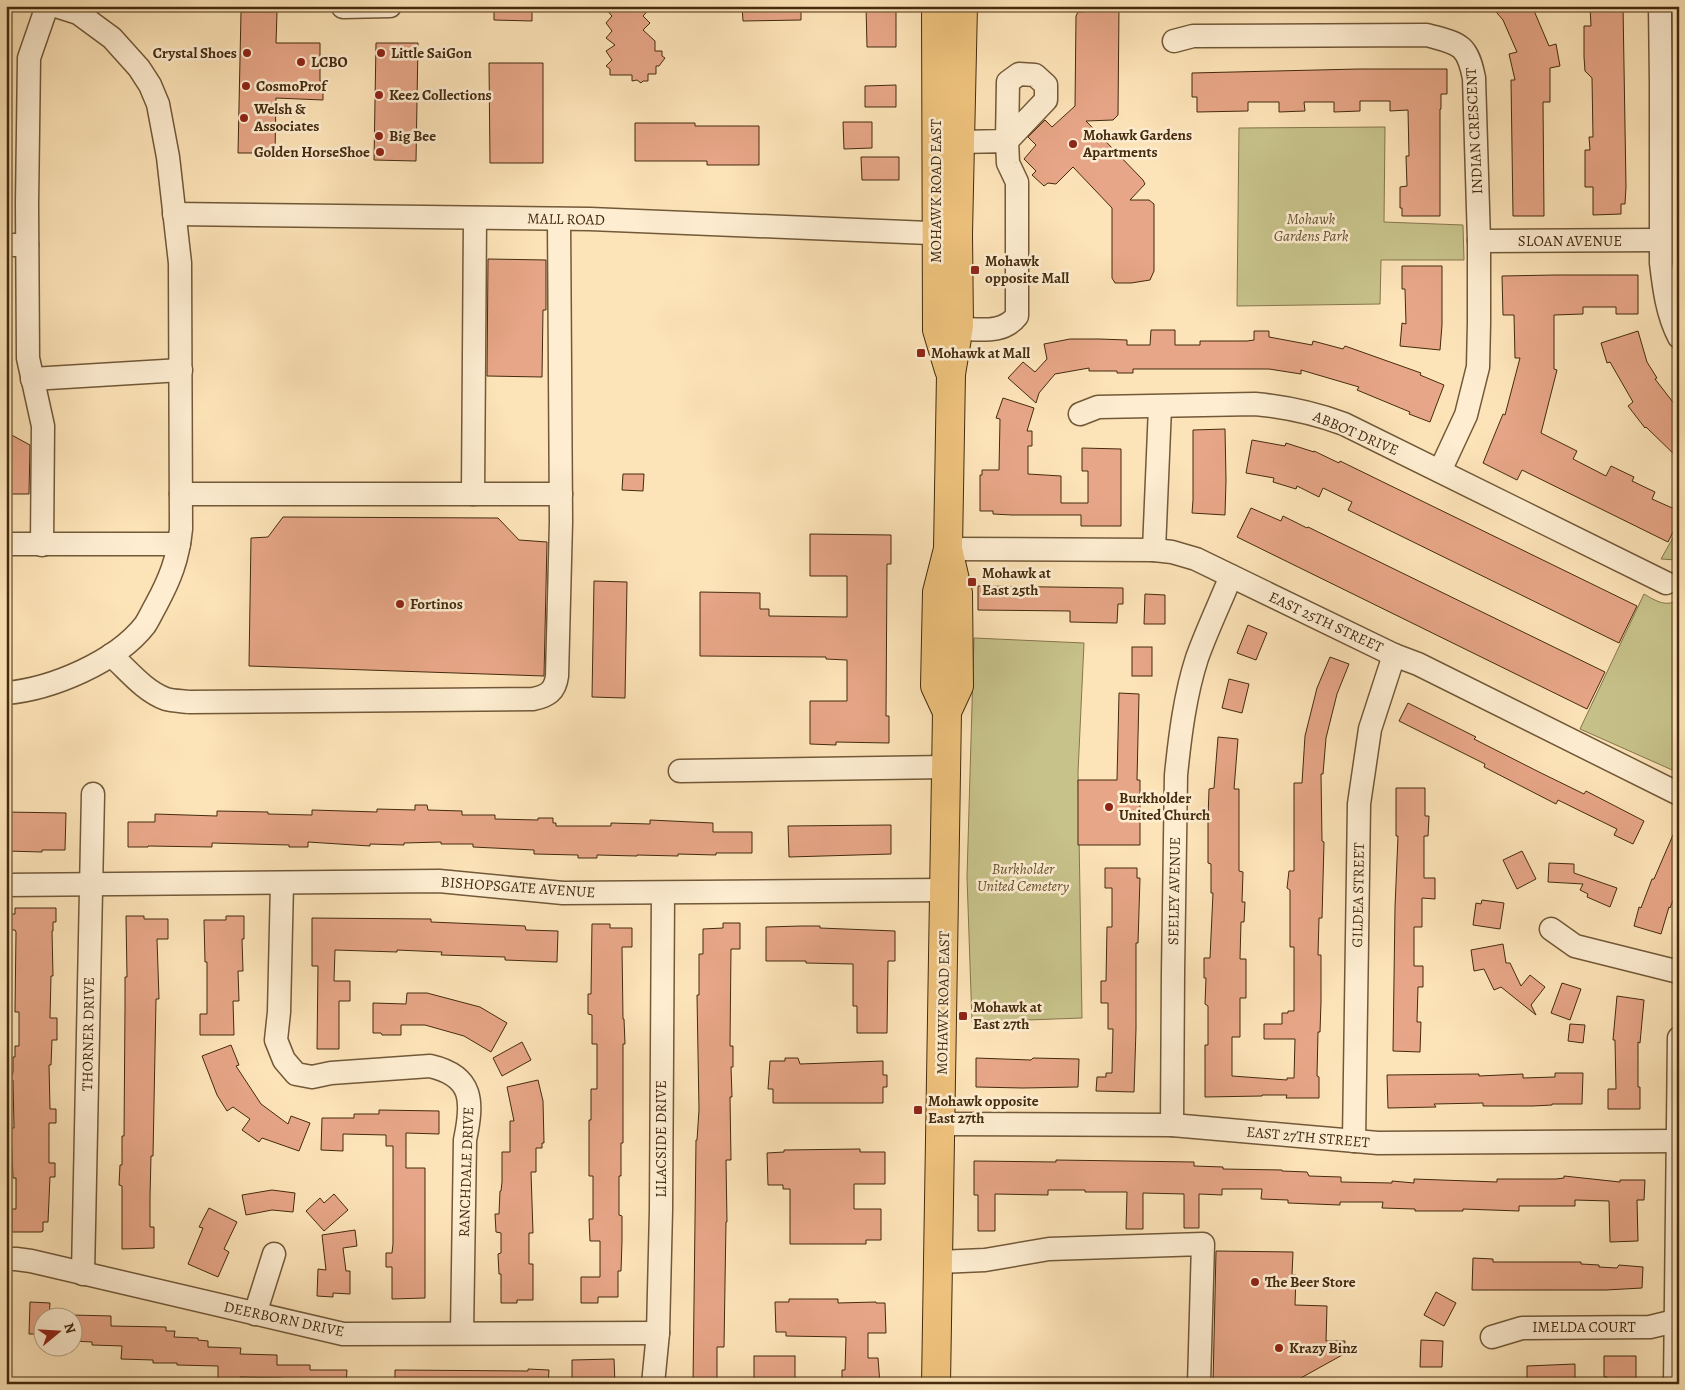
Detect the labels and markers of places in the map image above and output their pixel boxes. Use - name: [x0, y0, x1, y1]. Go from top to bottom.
- place label: Crystal Shoes: [153, 43, 237, 63]
- place label: Little SaiGon: [391, 43, 473, 63]
- marker: Crystal Shoes: [241, 47, 253, 59]
- marker: Little SaiGon: [375, 47, 387, 59]
- place label: LCBO: [311, 52, 348, 72]
- marker: LCBO: [295, 56, 307, 68]
- place label: CosmoProf: [256, 76, 328, 96]
- marker: CosmoProf: [240, 80, 252, 92]
- place label: Kee2 Collections: [389, 85, 492, 105]
- marker: Kee2 Collections: [373, 89, 385, 101]
- place label: Welsh & Associates: [253, 99, 319, 136]
- marker: Welsh & Associates: [238, 112, 250, 124]
- place label: Mohawk Gardens Apartments: [1082, 125, 1192, 162]
- place label: Big Bee: [389, 126, 436, 146]
- marker: Big Bee: [373, 130, 385, 142]
- marker: Mohawk Gardens Apartments: [1067, 138, 1079, 150]
- place label: Golden HorseShoe: [254, 142, 370, 162]
- marker: Golden HorseShoe: [374, 146, 386, 158]
- place label: Mohawk opposite Mall: [985, 251, 1069, 288]
- marker: Mohawk opposite Mall: [969, 264, 981, 276]
- place label: Mohawk at Mall: [931, 343, 1030, 363]
- marker: Mohawk at Mall: [915, 347, 927, 359]
- place label: Mohawk at East 25th: [982, 563, 1051, 600]
- marker: Mohawk at East 25th: [966, 576, 978, 588]
- place label: Fortinos: [410, 594, 463, 614]
- marker: Fortinos: [394, 598, 406, 610]
- place label: Burkholder United Church: [1119, 788, 1210, 825]
- marker: Burkholder United Church: [1103, 801, 1115, 813]
- place label: Mohawk at East 27th: [973, 997, 1042, 1034]
- marker: Mohawk at East 27th: [957, 1010, 969, 1022]
- place label: Mohawk opposite East 27th: [928, 1091, 1039, 1128]
- marker: Mohawk opposite East 27th: [912, 1104, 924, 1116]
- place label: The Beer Store: [1265, 1272, 1356, 1292]
- marker: The Beer Store: [1249, 1276, 1261, 1288]
- place label: Krazy Binz: [1289, 1338, 1358, 1358]
- marker: Krazy Binz: [1273, 1342, 1285, 1354]

